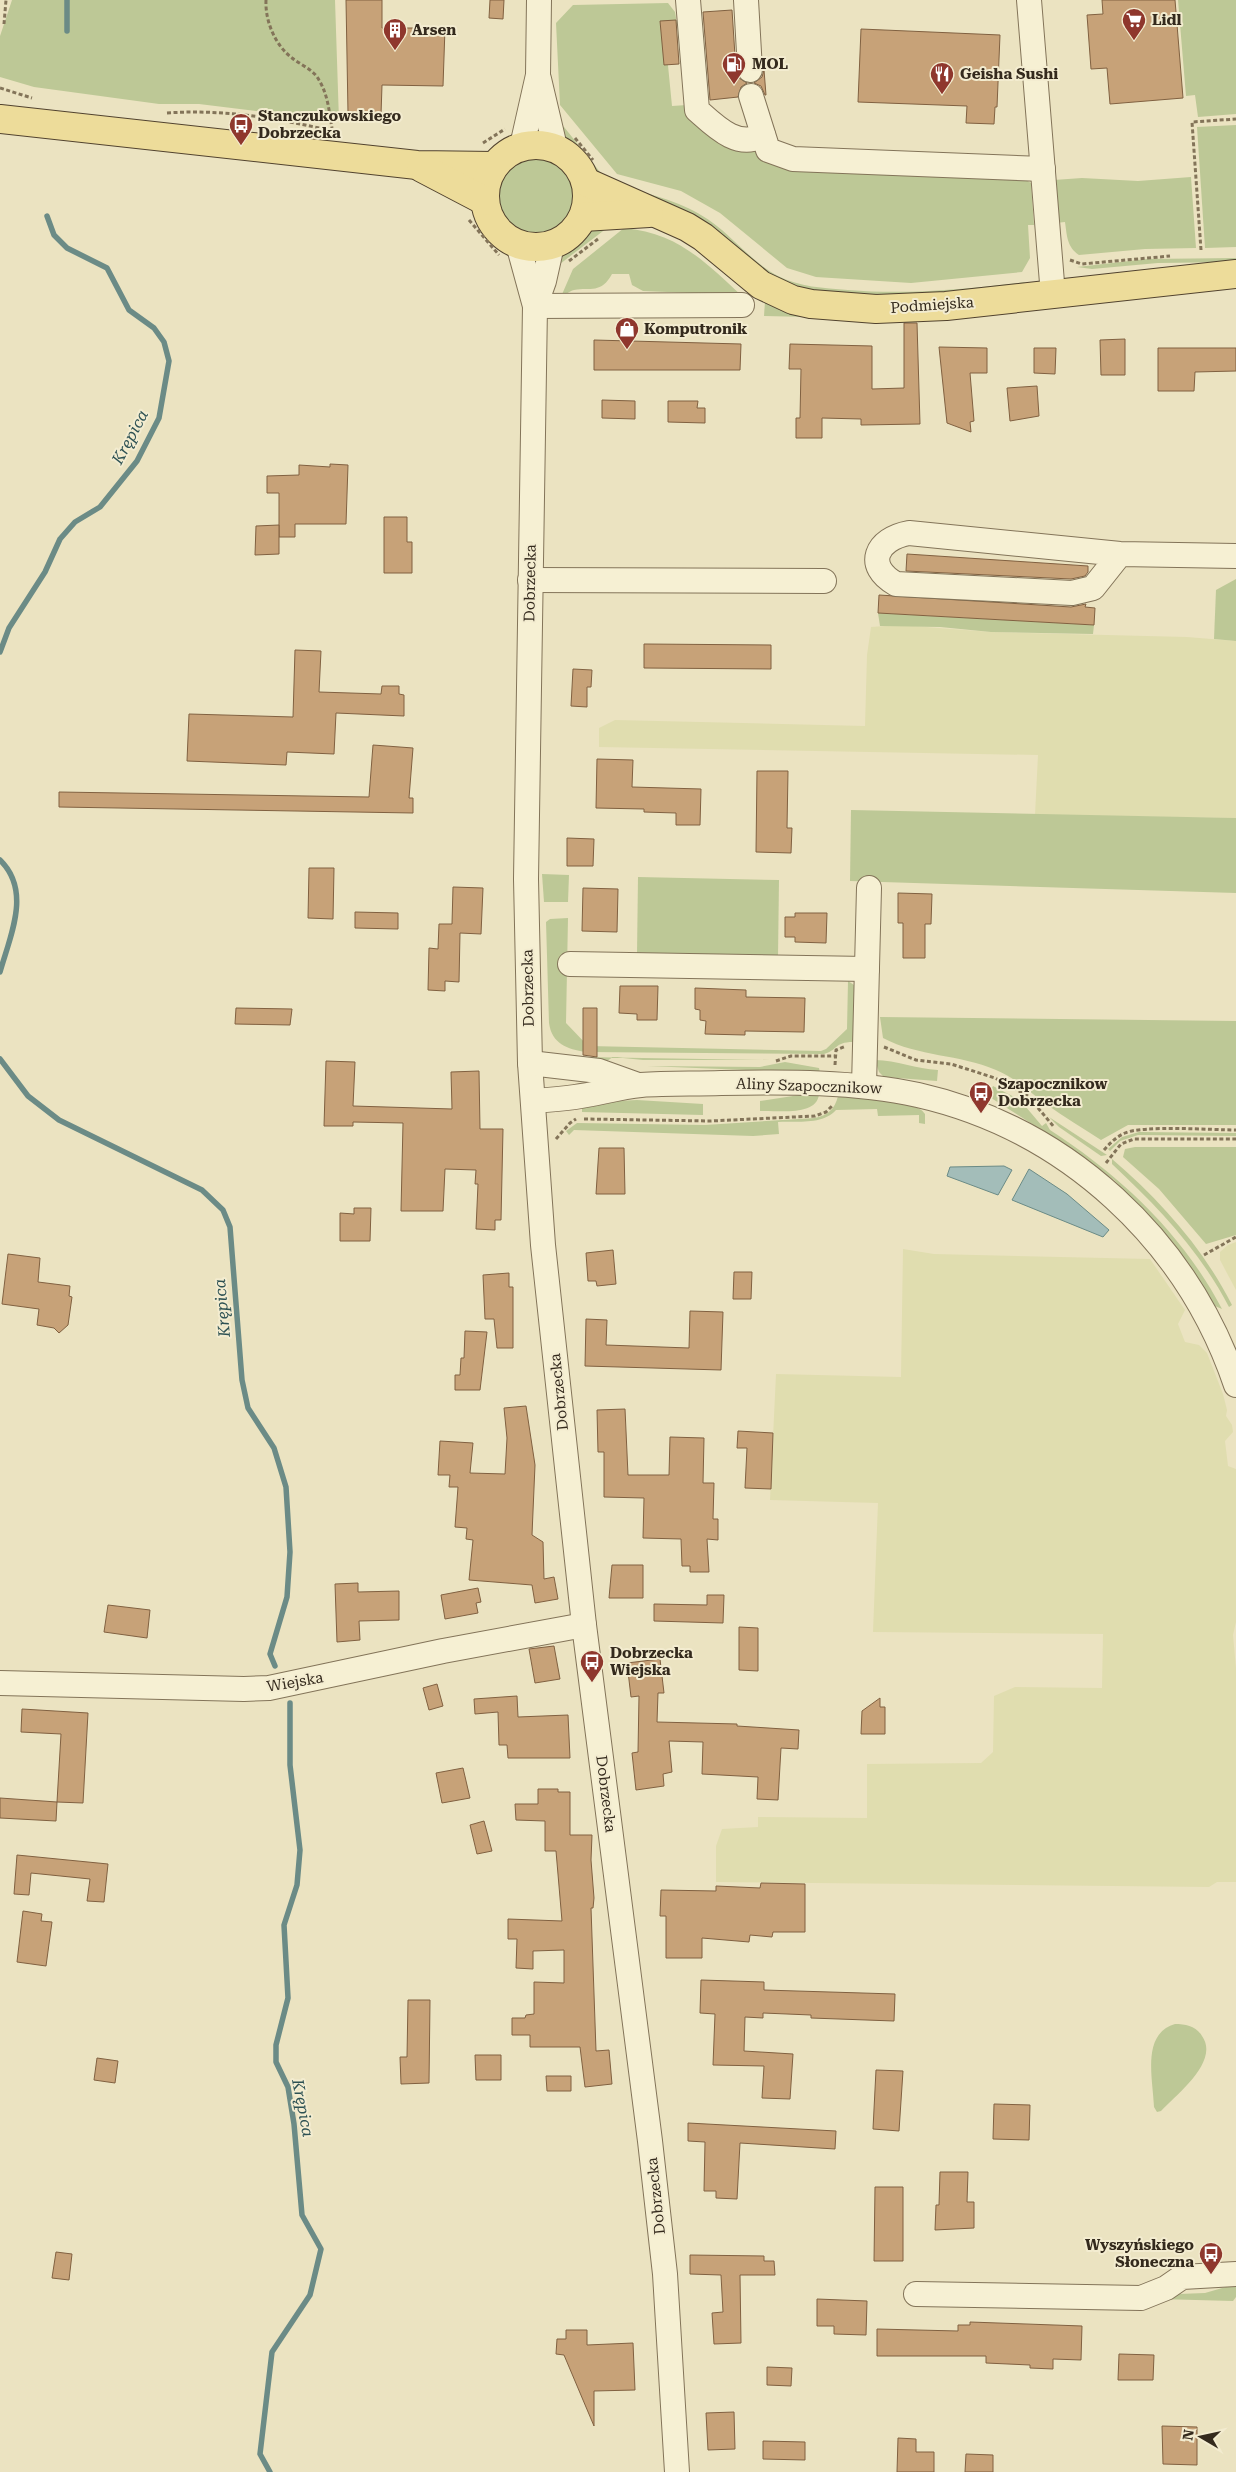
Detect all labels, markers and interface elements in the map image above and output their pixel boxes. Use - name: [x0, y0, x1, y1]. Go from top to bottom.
- supermarket icon: Lidl: [1121, 7, 1147, 41]
- place label: Lidl: [1152, 11, 1182, 29]
- building icon: Arsen: [382, 17, 408, 51]
- place label: Arsen: [412, 21, 456, 39]
- fuel station icon: MOL: [721, 51, 747, 85]
- place label: MOL: [752, 55, 789, 73]
- restaurant icon: Geisha Sushi: [929, 61, 955, 95]
- place label: Geisha Sushi: [960, 65, 1058, 83]
- place label: Stanczukowskiego Dobrzecka: [258, 107, 401, 142]
- bus stop icon: Stanczukowskiego Dobrzecka: [228, 112, 254, 146]
- street label: Podmiejska: [890, 293, 974, 317]
- shop icon: Komputronik: [614, 316, 640, 350]
- place label: Komputronik: [644, 320, 748, 338]
- water label: Krępica: [107, 406, 152, 468]
- street label: Dobrzecka: [520, 544, 540, 622]
- street label: Dobrzecka: [518, 949, 538, 1027]
- street label: Aliny Szapocznikow: [736, 1074, 883, 1098]
- place label: Szapocznikow Dobrzecka: [998, 1075, 1107, 1110]
- bus stop icon: Szapocznikow Dobrzecka: [968, 1080, 994, 1114]
- water label: Krępica: [210, 1278, 234, 1339]
- street label: Dobrzecka: [546, 1352, 572, 1432]
- place label: Dobrzecka Wiejska: [610, 1644, 693, 1679]
- bus stop icon: Dobrzecka Wiejska: [579, 1649, 605, 1683]
- street label: Wiejska: [265, 1668, 325, 1696]
- street label: Dobrzecka: [592, 1754, 620, 1834]
- water label: Krępica: [288, 2076, 318, 2139]
- street label: Dobrzecka: [643, 2156, 669, 2236]
- place label: Wyszyńskiego Słoneczna: [1085, 2236, 1194, 2271]
- bus stop icon: Wyszyńskiego Słoneczna: [1198, 2241, 1224, 2275]
- north arrow: [1176, 2412, 1226, 2462]
- text: N: [1179, 2428, 1197, 2442]

